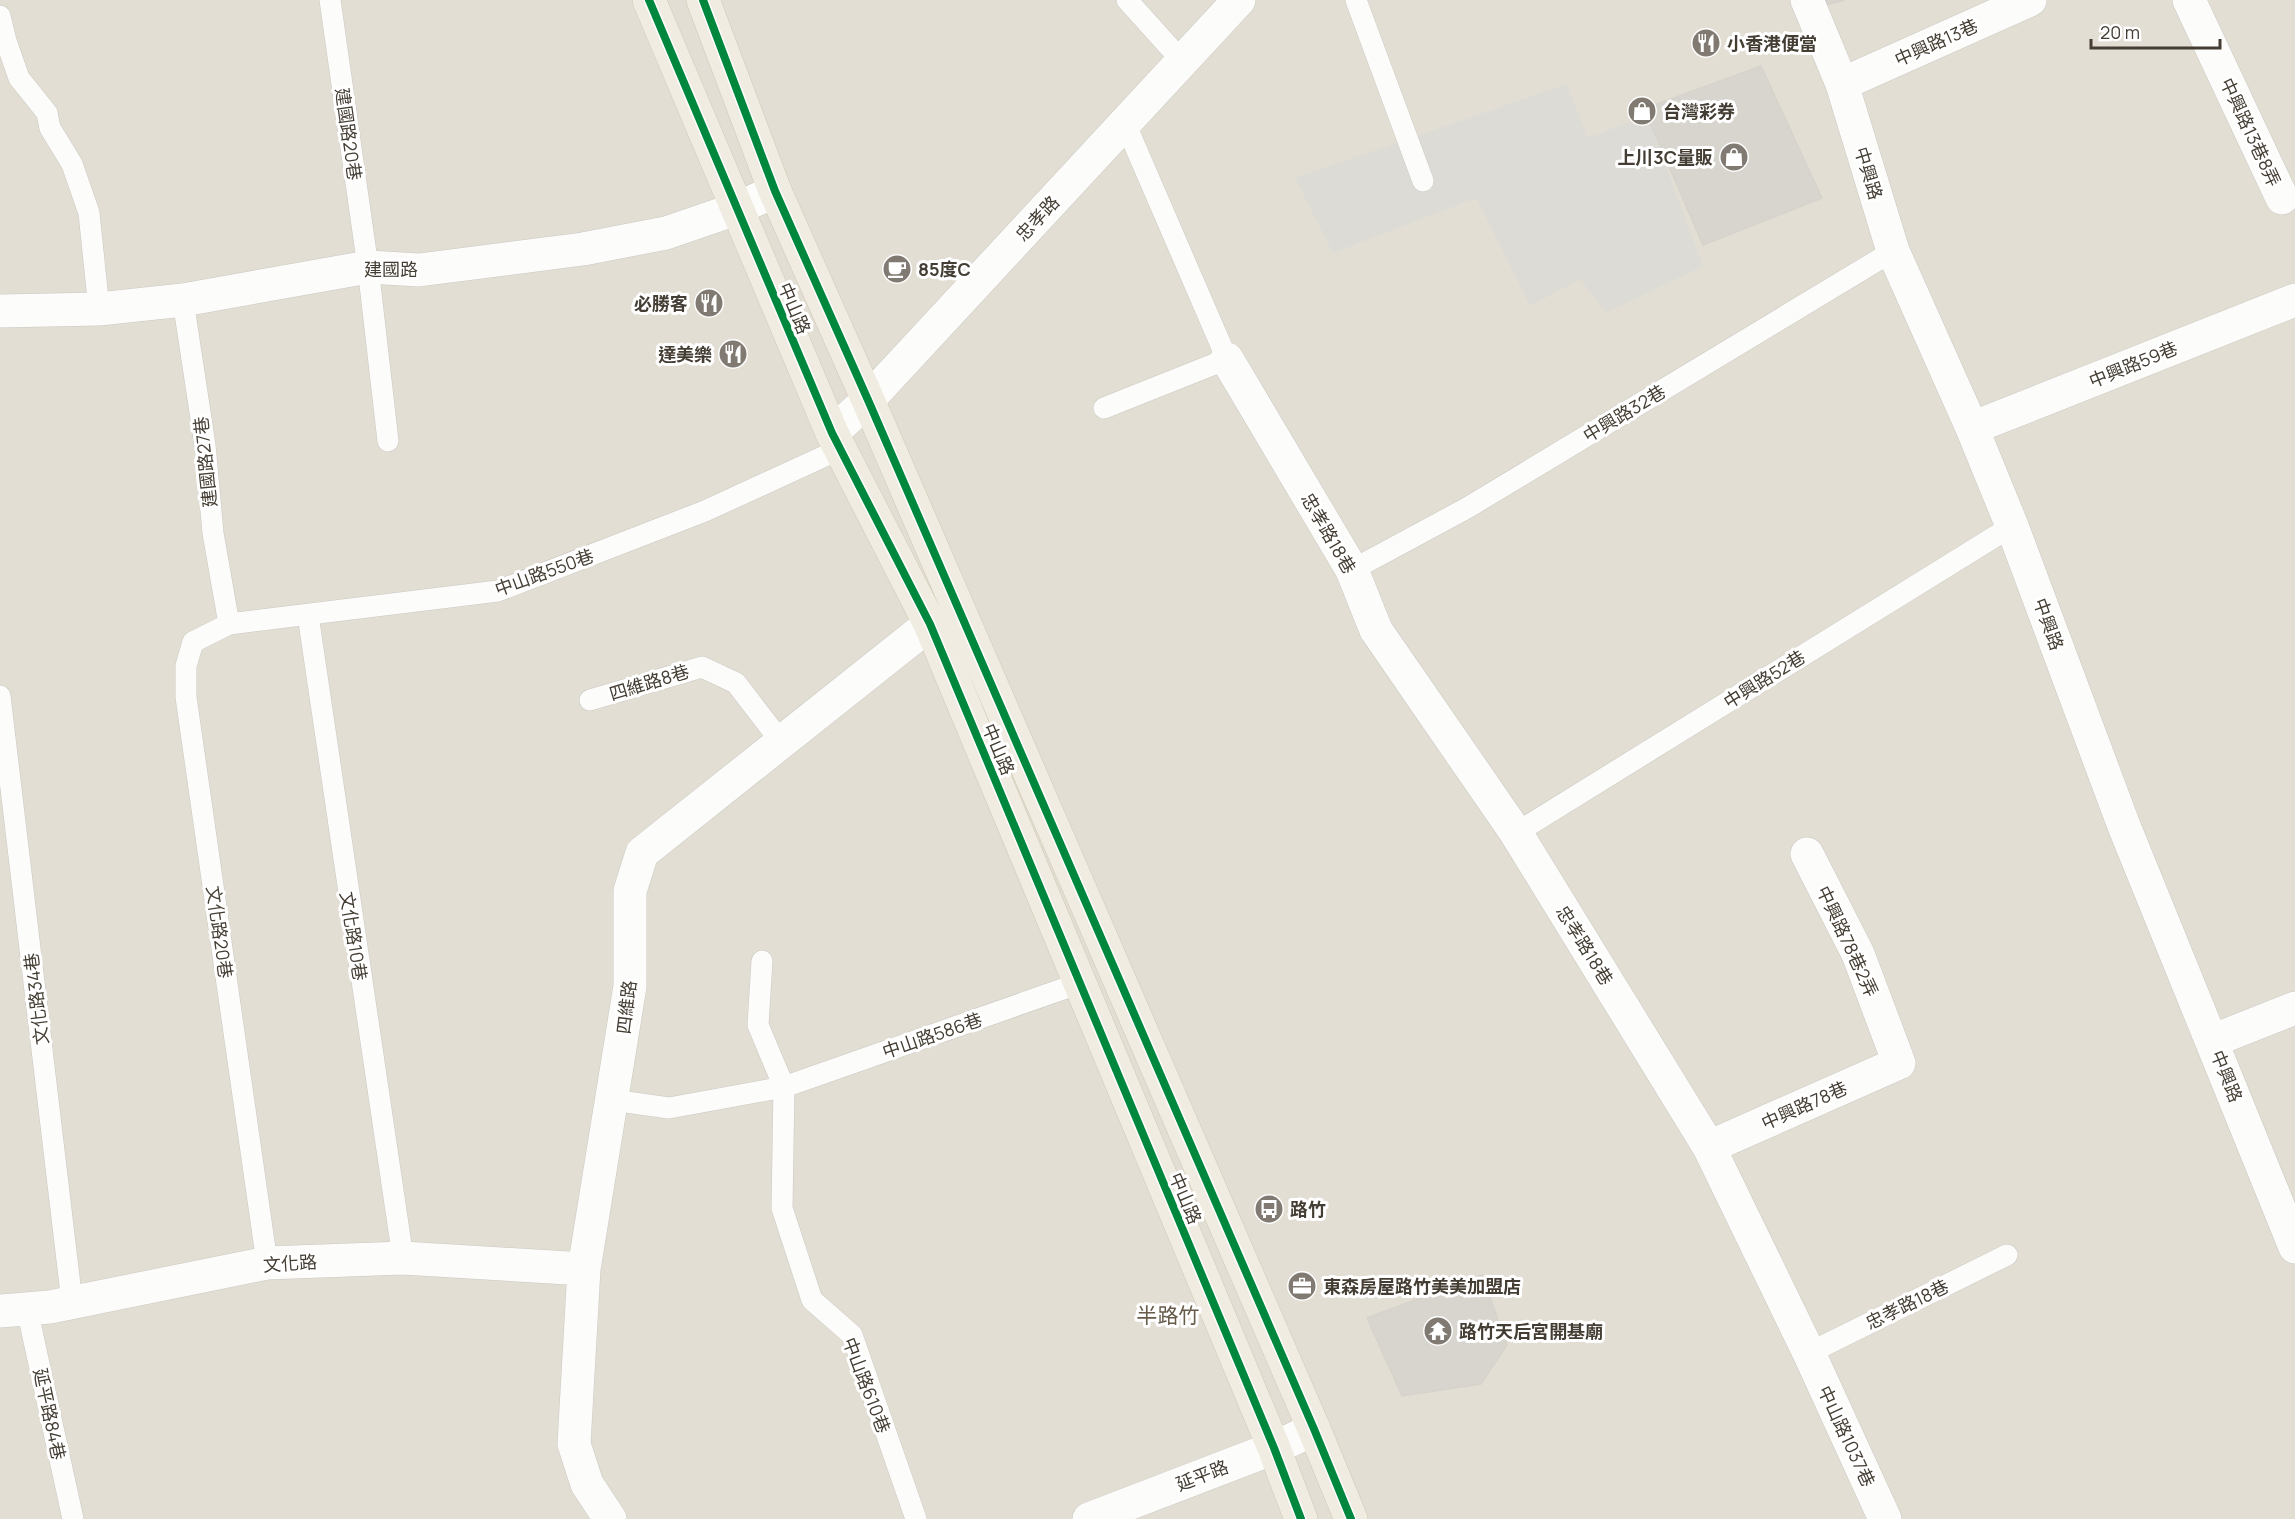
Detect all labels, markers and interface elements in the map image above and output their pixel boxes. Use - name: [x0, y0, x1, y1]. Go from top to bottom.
- scale bar: [2091, 12, 2220, 50]
- street label: 中興路13巷: [1890, 13, 1982, 71]
- text: 20 m: [2100, 20, 2140, 44]
- restaurant icon: 小香港便當: [1690, 27, 1722, 59]
- place label: 小香港便當: [1727, 31, 1817, 55]
- street label: 中興路13巷8弄: [2215, 74, 2287, 190]
- street label: 建國路20巷: [331, 86, 367, 182]
- shop icon: 台灣彩券: [1626, 95, 1658, 127]
- place label: 台灣彩券: [1663, 99, 1735, 123]
- shop icon: 上川3C量販: [1718, 141, 1750, 173]
- street label: 中興路: [1850, 144, 1888, 202]
- place label: 上川3C量販: [1617, 145, 1713, 169]
- street label: 忠孝路: [1010, 190, 1064, 246]
- cafe icon: 85度C: [881, 253, 913, 285]
- street label: 建國路: [364, 257, 418, 281]
- place label: 85度C: [918, 257, 971, 281]
- street label: 中山路: [773, 278, 817, 338]
- restaurant icon: 必勝客: [693, 287, 725, 319]
- place label: 必勝客: [634, 291, 688, 315]
- street label: 中興路59巷: [2085, 335, 2181, 393]
- restaurant icon: 達美樂: [717, 338, 749, 370]
- place label: 達美樂: [658, 342, 712, 366]
- street label: 中興路32巷: [1578, 379, 1670, 447]
- street label: 建國路27巷: [188, 415, 222, 509]
- street label: 忠孝路18巷: [1296, 488, 1362, 578]
- street label: 中山路550巷: [491, 543, 597, 601]
- street label: 中興路: [2028, 595, 2070, 653]
- street label: 中興路52巷: [1719, 644, 1809, 714]
- street label: 四維路8巷: [606, 658, 692, 706]
- street label: 中山路: [977, 719, 1021, 779]
- street label: 中興路78巷2弄: [1812, 882, 1884, 1000]
- street label: 文化路20巷: [202, 884, 238, 980]
- street label: 文化路10巷: [335, 890, 373, 982]
- street label: 忠孝路18巷: [1551, 901, 1619, 989]
- street label: 文化路34巷: [18, 952, 54, 1046]
- street label: 四維路: [611, 979, 641, 1035]
- street label: 中山路586巷: [879, 1007, 985, 1063]
- street label: 中興路: [2206, 1046, 2248, 1106]
- street label: 中興路78巷: [1757, 1075, 1851, 1135]
- street label: 中山路: [1164, 1168, 1208, 1228]
- bus stop icon: 路竹: [1253, 1193, 1285, 1225]
- place label: 路竹: [1290, 1197, 1326, 1221]
- street label: 文化路: [262, 1249, 318, 1277]
- office icon: 東森房屋路竹美美加盟店: [1286, 1270, 1318, 1302]
- place label: 東森房屋路竹美美加盟店: [1323, 1274, 1521, 1298]
- street label: 忠孝路18巷: [1862, 1274, 1952, 1334]
- district label: 半路竹: [1137, 1301, 1200, 1329]
- temple icon: 路竹天后宮開基廟: [1422, 1315, 1454, 1347]
- place label: 路竹天后宮開基廟: [1459, 1319, 1603, 1343]
- street label: 中山路610巷: [838, 1334, 896, 1436]
- street label: 延平路84巷: [29, 1366, 71, 1462]
- street label: 中山路1037巷: [1813, 1382, 1881, 1490]
- street label: 延平路: [1172, 1454, 1232, 1496]

